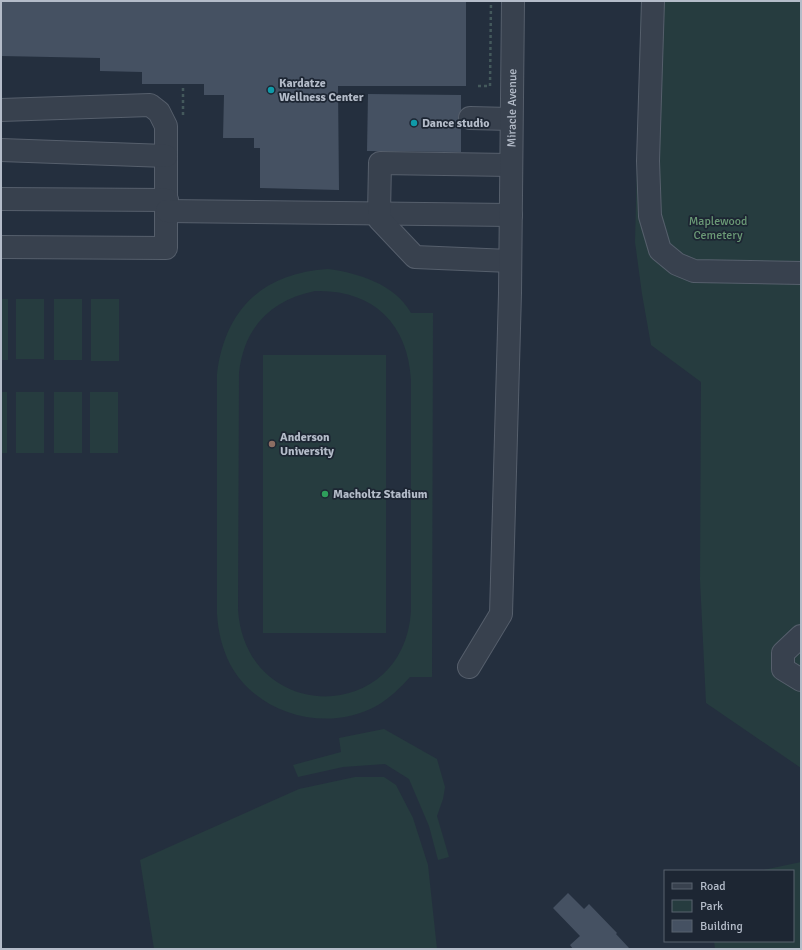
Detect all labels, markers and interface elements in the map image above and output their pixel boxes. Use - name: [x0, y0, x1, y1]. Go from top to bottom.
- street label: Miracle Avenue: [504, 69, 520, 147]
- place label: Kardatze Wellness Center: [279, 76, 364, 105]
- marker: Kardatze Wellness Center: [266, 85, 276, 95]
- place label: Dance studio: [422, 116, 490, 131]
- marker: Dance studio: [409, 118, 419, 128]
- park label: Maplewood Cemetery: [689, 214, 747, 243]
- place label: Anderson University: [280, 430, 334, 459]
- marker: Anderson University: [267, 439, 277, 449]
- place label: Macholtz Stadium: [333, 487, 428, 502]
- marker: Macholtz Stadium: [320, 489, 330, 499]
- legend: [664, 870, 794, 942]
- text: Road: [700, 879, 726, 894]
- text: Park: [700, 899, 723, 914]
- text: Building: [700, 919, 743, 934]

